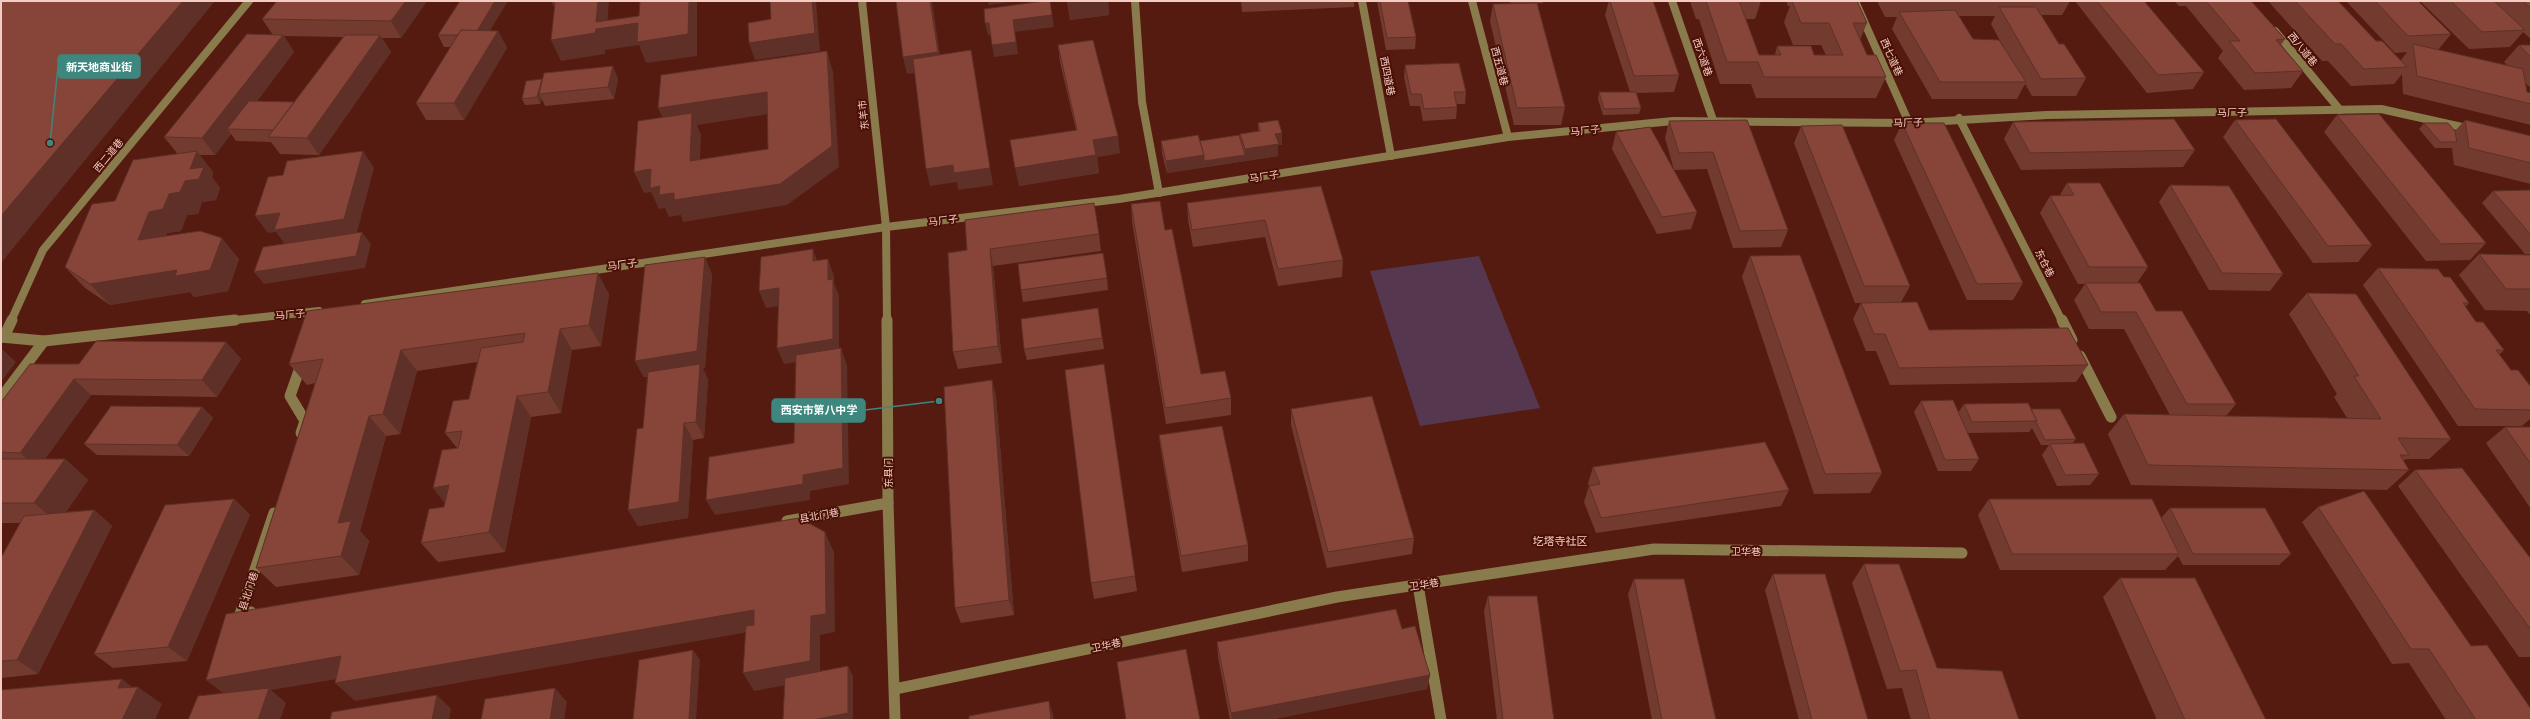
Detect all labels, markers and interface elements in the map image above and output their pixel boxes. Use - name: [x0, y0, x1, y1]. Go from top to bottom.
- street label: 西八道巷: [2284, 30, 2319, 70]
- street label: 西六道巷: [1689, 36, 1714, 79]
- street label: 西七道巷: [1877, 37, 1905, 79]
- street label: 西五道巷: [1487, 45, 1510, 87]
- callout: 新天地商业街: [58, 55, 140, 78]
- street label: 西四道巷: [1376, 55, 1397, 97]
- text: 新天地商业街: [66, 61, 132, 75]
- street label: 东羊市: [856, 99, 873, 130]
- street label: 马厂子: [2217, 107, 2247, 120]
- street label: 马厂子: [1893, 116, 1923, 131]
- street label: 马厂子: [1570, 123, 1601, 140]
- street label: 西二道巷: [91, 136, 127, 175]
- street label: 马厂子: [1248, 169, 1280, 186]
- street label: 马厂子: [928, 213, 959, 230]
- street label: 东仓巷: [2031, 247, 2056, 280]
- street label: 马厂子: [606, 257, 638, 274]
- street label: 马厂子: [275, 307, 306, 324]
- callout: 西安市第八中学: [772, 399, 865, 422]
- text: 西安市第八中学: [781, 404, 858, 418]
- street label: 东县门: [883, 458, 896, 488]
- street label: 县北门巷: [798, 507, 840, 526]
- district label: 圪塔寺社区: [1533, 535, 1588, 549]
- street label: 卫华巷: [1731, 546, 1761, 559]
- street label: 县北门巷: [237, 570, 262, 612]
- street label: 卫华巷: [1408, 577, 1440, 594]
- street label: 卫华巷: [1090, 637, 1122, 656]

